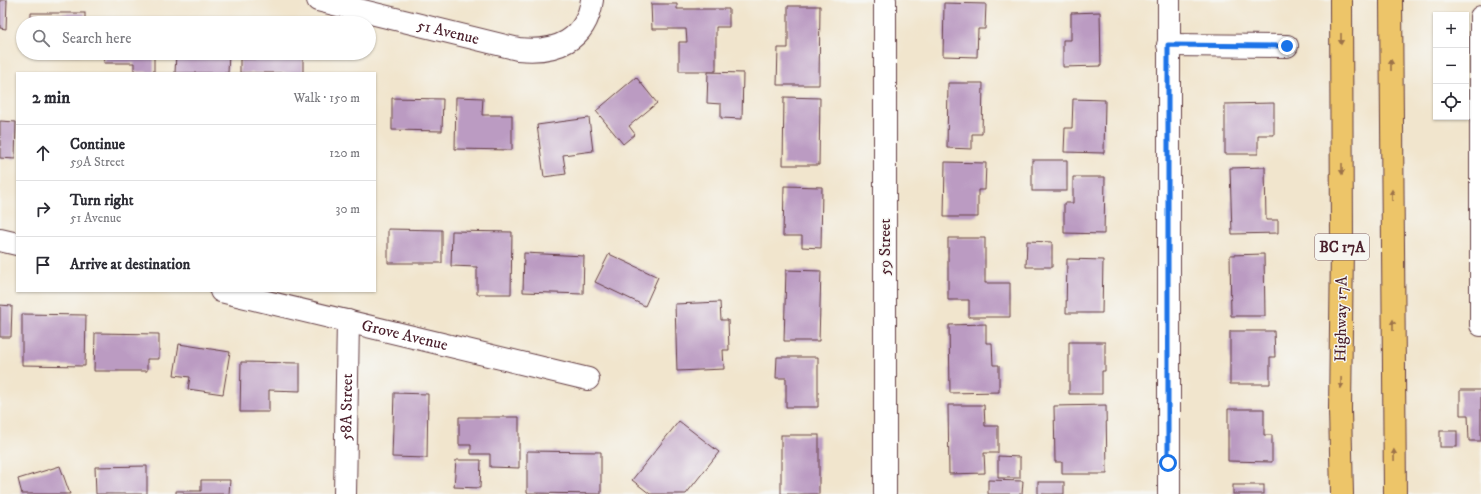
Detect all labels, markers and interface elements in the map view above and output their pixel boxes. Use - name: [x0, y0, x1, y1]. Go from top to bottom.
- map controls: [1433, 12, 1469, 120]
- button: +: [1433, 12, 1469, 48]
- street label: 51 Avenue: [415, 15, 482, 49]
- search box: [16, 16, 376, 60]
- icon: search: [30, 27, 52, 49]
- text: Search here: [62, 29, 131, 48]
- one-way arrow: [1338, 33, 1344, 46]
- route end: [1278, 37, 1296, 55]
- button: −: [1433, 48, 1469, 84]
- one-way arrow: [1388, 58, 1394, 71]
- button: locate: [1433, 84, 1469, 120]
- text: 2 min: [32, 87, 70, 109]
- text: Walk · 150 m: [294, 90, 360, 106]
- text: Continue: [70, 135, 125, 154]
- icon: ahead: [32, 142, 54, 164]
- text: 120 m: [329, 145, 360, 161]
- text: 59A Street: [70, 154, 125, 170]
- one-way arrow: [1339, 163, 1345, 176]
- one-way arrow: [1389, 188, 1395, 201]
- text: Turn right: [70, 191, 133, 210]
- icon: right: [32, 198, 54, 220]
- text: 30 m: [336, 201, 360, 217]
- text: 51 Avenue: [70, 210, 122, 226]
- street label: 59 Street: [875, 218, 895, 276]
- road number: BC 17A: [1315, 234, 1369, 260]
- icon: arrive: [32, 254, 54, 276]
- text: Arrive at destination: [70, 255, 190, 274]
- street label: Highway 17A: [1330, 275, 1352, 362]
- street label: Grove Avenue: [360, 315, 450, 355]
- one-way arrow: [1390, 318, 1396, 331]
- street label: 58A Street: [336, 373, 357, 441]
- one-way arrow: [1337, 377, 1344, 389]
- one-way arrow: [1391, 448, 1397, 461]
- route start: [1159, 454, 1177, 472]

